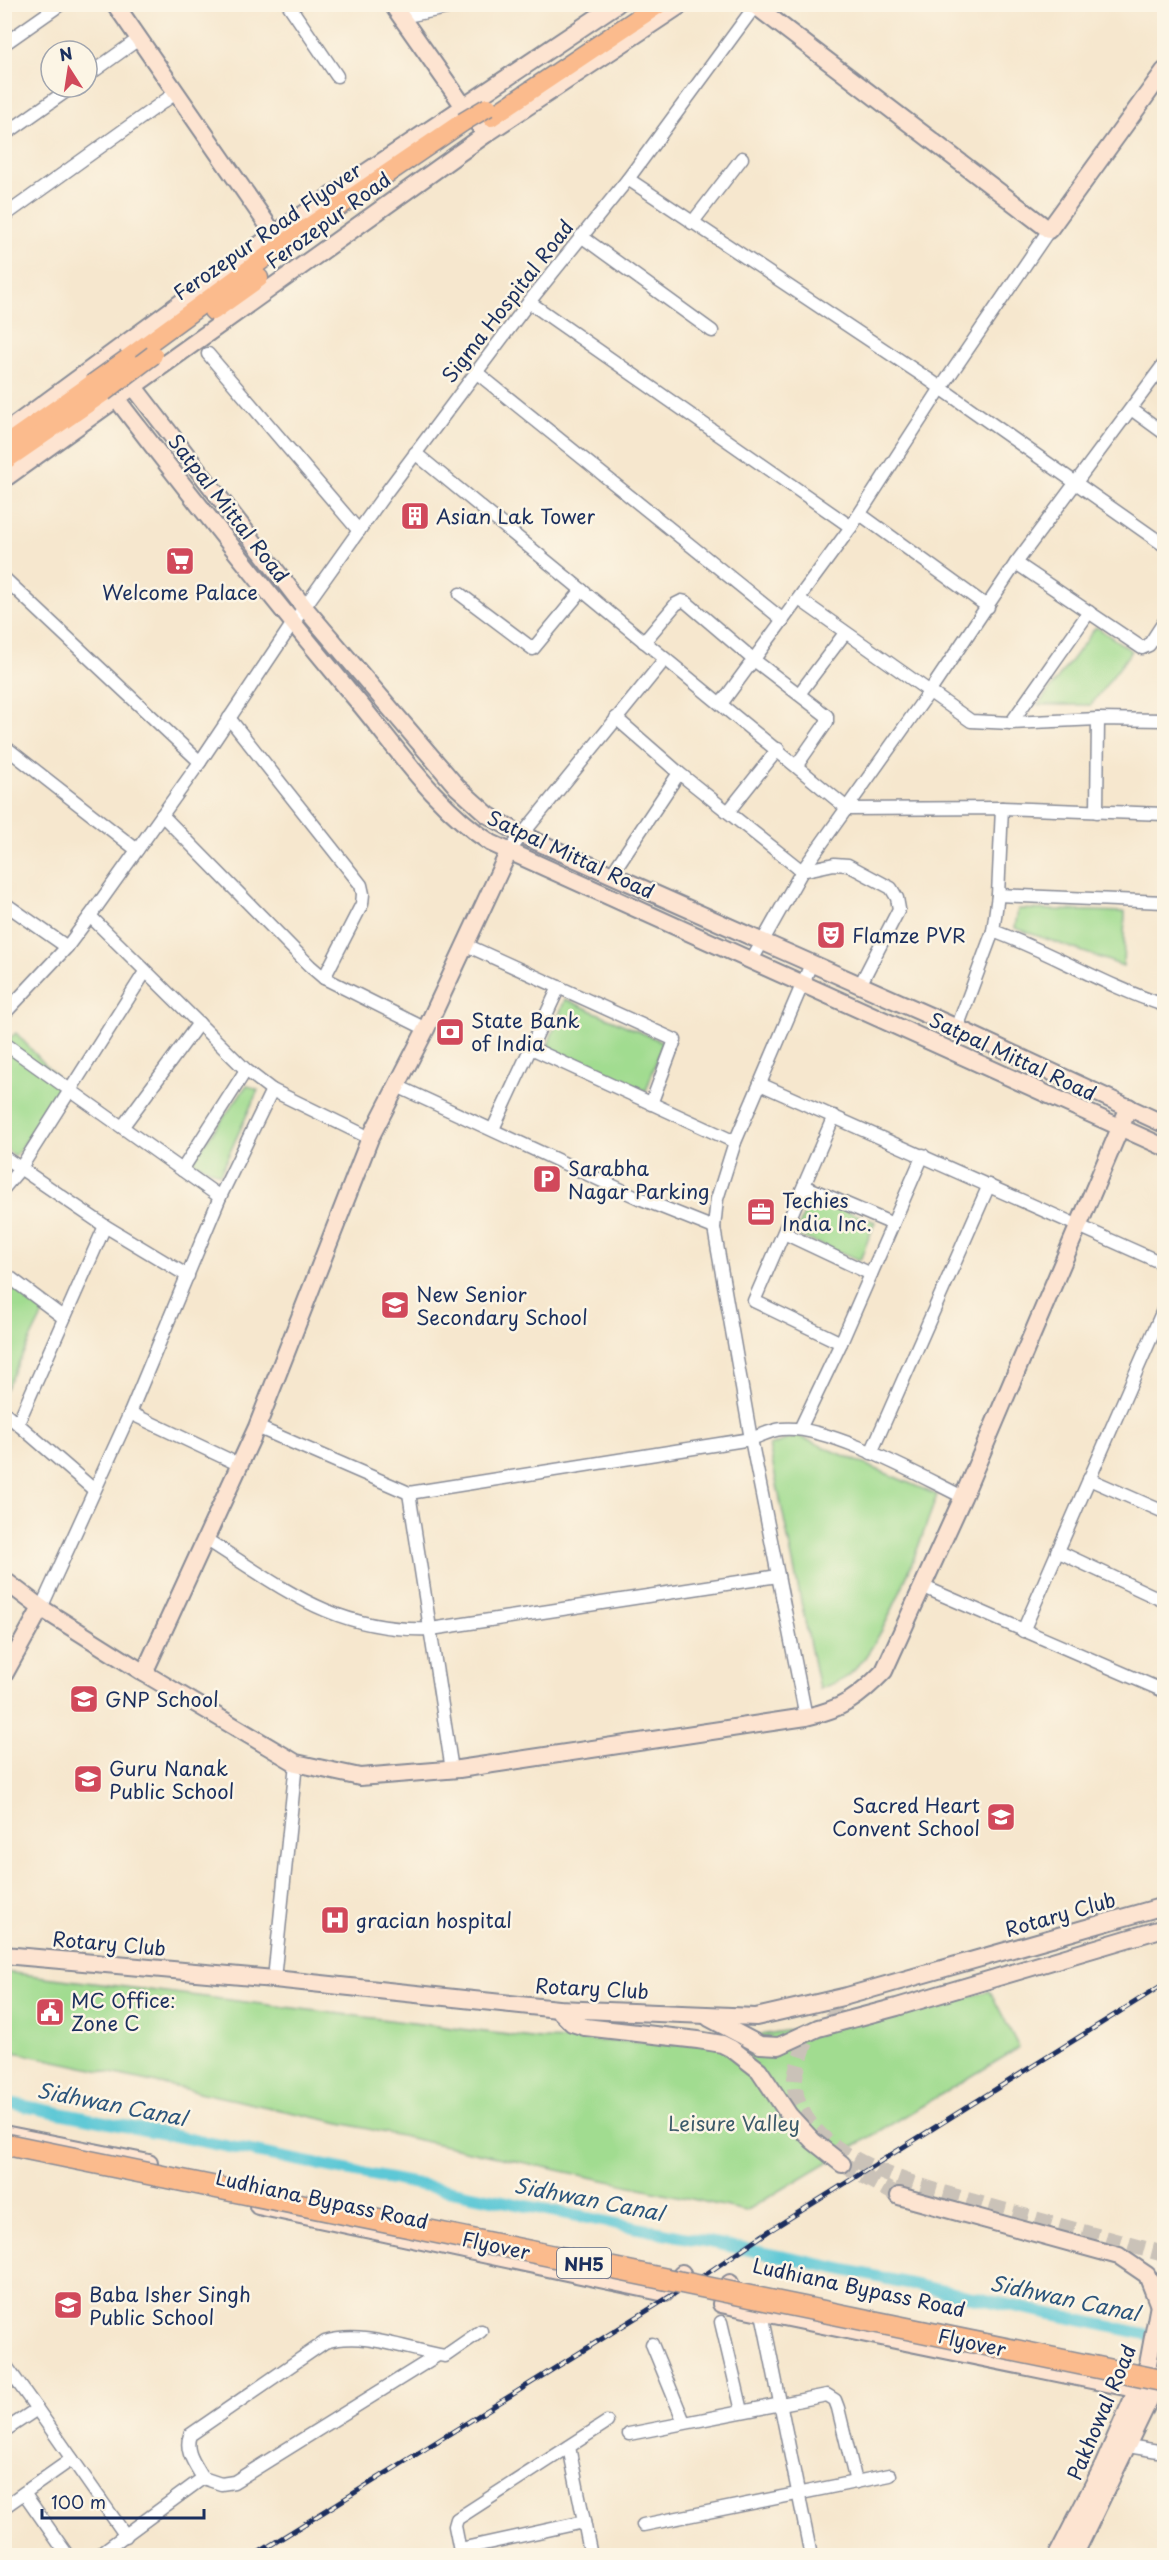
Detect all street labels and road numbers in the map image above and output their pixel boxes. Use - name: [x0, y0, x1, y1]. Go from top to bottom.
- street label: Ferozepur Road Flyover: [167, 154, 368, 307]
- street label: Ferozepur Road: [259, 164, 397, 276]
- street label: Sigma Hospital Road: [434, 213, 580, 389]
- street label: Satpal Mittal Road: [161, 427, 297, 589]
- street label: Satpal Mittal Road: [483, 802, 659, 906]
- street label: Satpal Mittal Road: [925, 1004, 1101, 1108]
- street label: Rotary Club: [1001, 1884, 1119, 1944]
- street label: Rotary Club: [51, 1923, 167, 1963]
- street label: Rotary Club: [534, 1970, 650, 2006]
- street label: Ludhiana Bypass Road: [213, 2162, 431, 2236]
- street label: Flyover: [459, 2223, 534, 2267]
- road number: NH5: [557, 2248, 611, 2278]
- street label: Ludhiana Bypass Road: [750, 2250, 968, 2324]
- street label: Flyover: [935, 2320, 1010, 2364]
- street label: Pakhowal Road: [1059, 2340, 1143, 2484]

